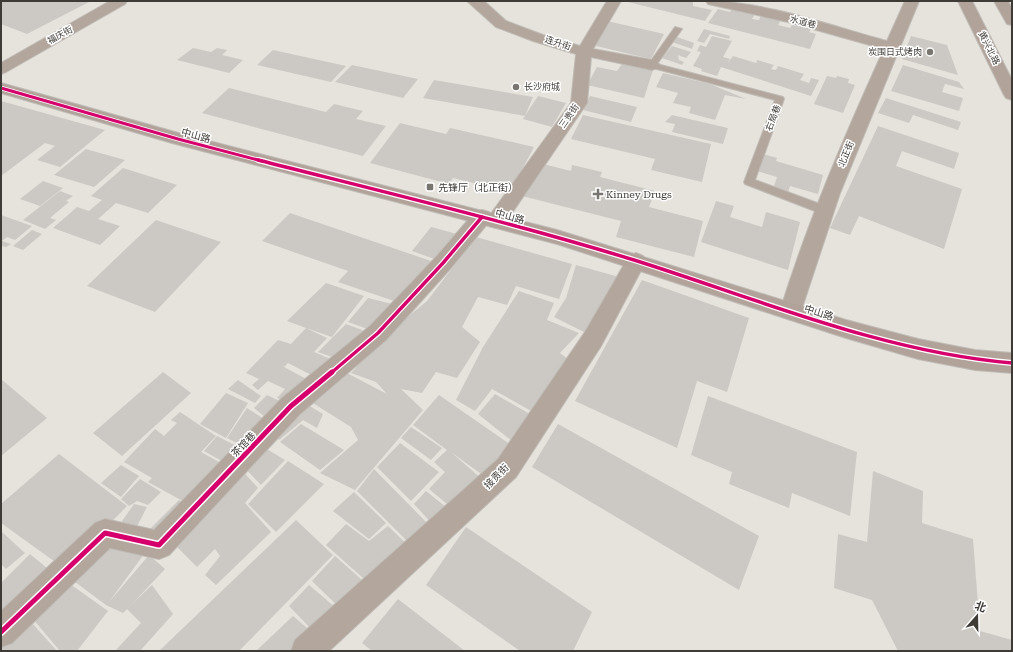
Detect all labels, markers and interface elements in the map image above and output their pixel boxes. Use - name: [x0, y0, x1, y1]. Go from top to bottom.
- street label: 水道巷: [789, 14, 817, 30]
- street label: 福庆街: [46, 24, 74, 46]
- street label: 黄兴北路: [976, 30, 1002, 66]
- street label: 连升街: [544, 34, 572, 52]
- place label: 炭围日式烤肉: [868, 46, 922, 57]
- marker: 炭围日式烤肉: [925, 47, 935, 57]
- marker: 长沙府城: [511, 82, 521, 92]
- place label: 长沙府城: [524, 82, 560, 92]
- street label: 三贵街: [557, 102, 581, 130]
- street label: 右局巷: [763, 104, 783, 132]
- street label: 中山路: [180, 126, 212, 145]
- street label: 北正街: [836, 140, 856, 168]
- marker: 先锋厅（北正街）: [425, 182, 435, 192]
- place label: 先锋厅（北正街）: [438, 182, 518, 193]
- marker: Kinney Drugs: [593, 189, 603, 199]
- place label: Kinney Drugs: [606, 189, 672, 200]
- street label: 中山路: [494, 207, 526, 226]
- street label: 中山路: [803, 303, 835, 322]
- street label: 茶馆巷: [229, 430, 258, 459]
- street label: 接贵街: [482, 462, 511, 491]
- north arrow: [957, 596, 997, 636]
- text: 北: [973, 599, 988, 615]

